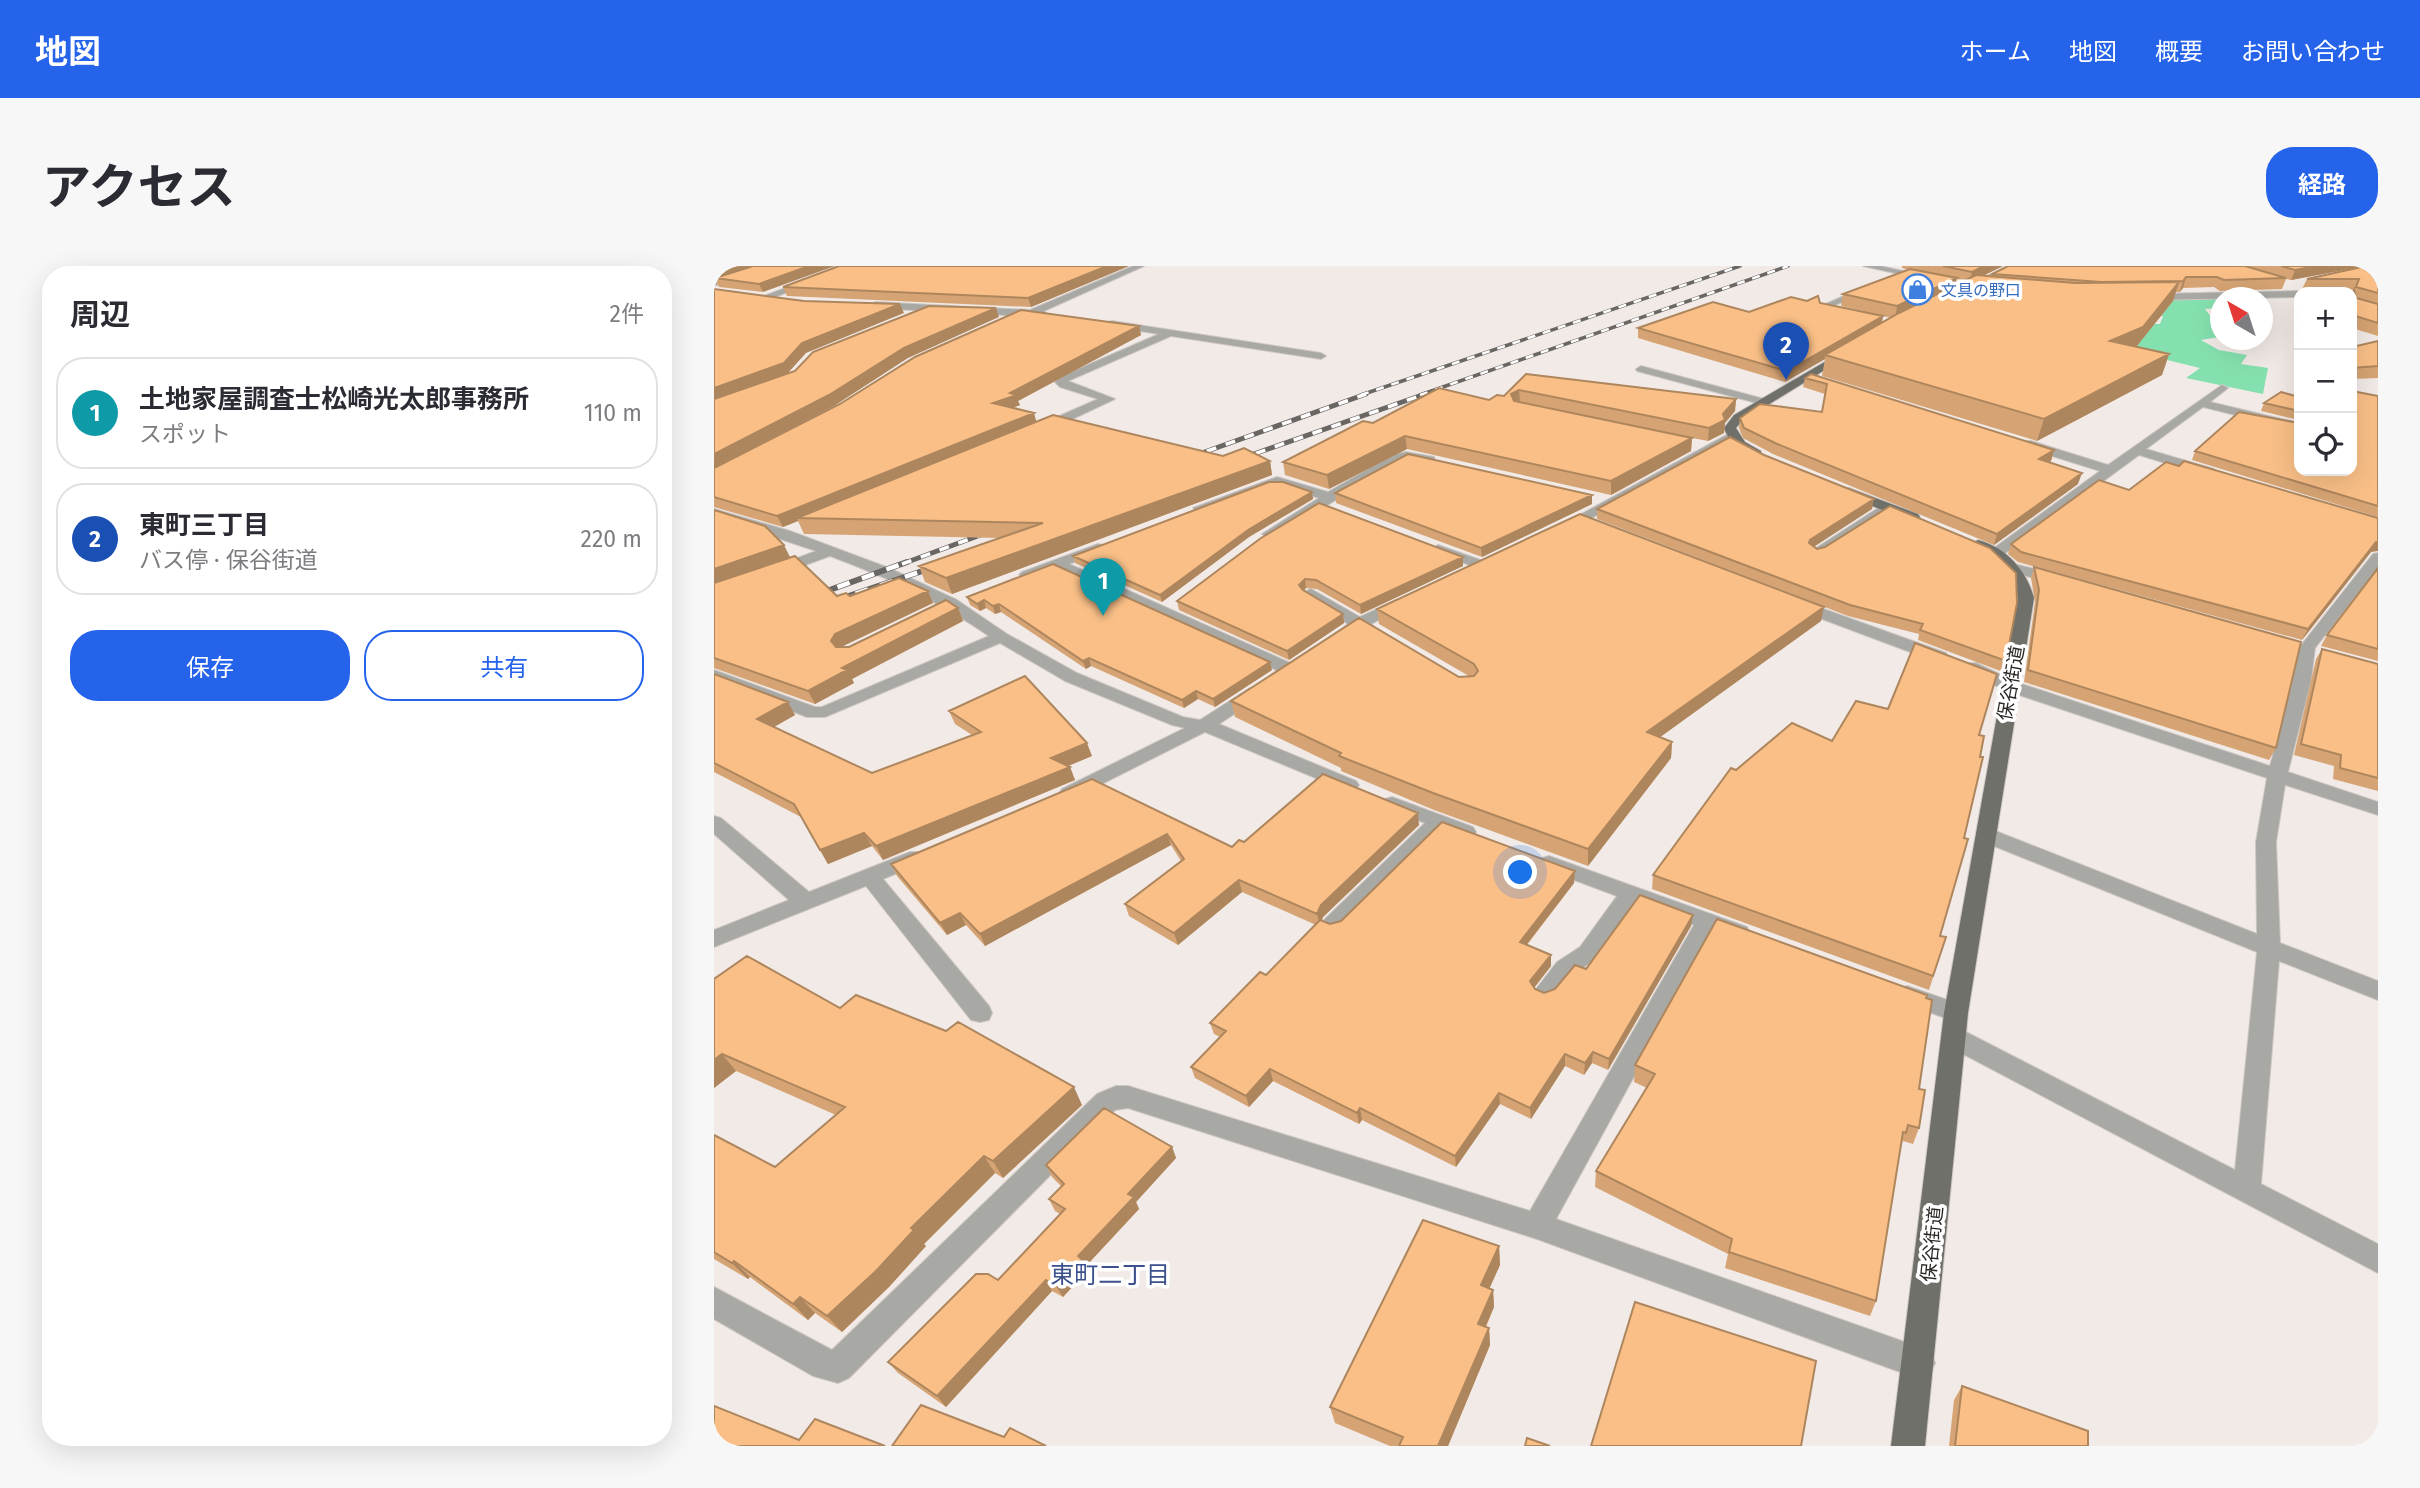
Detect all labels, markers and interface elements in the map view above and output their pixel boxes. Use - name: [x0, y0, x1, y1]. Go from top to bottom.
- text: 地図: [35, 32, 101, 72]
- text: ホーム: [1960, 38, 2031, 66]
- text: 地図: [2069, 38, 2117, 66]
- text: 概要: [2155, 38, 2203, 66]
- text: お問い合わせ: [2241, 38, 2385, 66]
- button: 経路: [2266, 147, 2378, 218]
- text: アクセス: [42, 158, 236, 217]
- shop icon: 文具の野口: [1901, 273, 1935, 307]
- place label: 文具の野口: [1941, 281, 2021, 300]
- north arrow: [2210, 287, 2273, 350]
- map controls: [2294, 287, 2357, 476]
- button: +: [2294, 287, 2357, 350]
- text: 周辺: [70, 297, 130, 333]
- text: 2件: [610, 300, 644, 328]
- pin: 2: [1763, 322, 1809, 380]
- button: −: [2294, 350, 2357, 413]
- text: 土地家屋調査士松崎光太郎事務所: [139, 384, 529, 415]
- text: 1: [90, 399, 100, 427]
- text: 110 m: [584, 399, 642, 427]
- button: locate: [2294, 413, 2357, 476]
- text: スポット: [139, 420, 231, 448]
- text: 東町三丁目: [139, 510, 269, 541]
- text: 2: [89, 525, 101, 553]
- text: 220 m: [581, 525, 642, 553]
- text: バス停 · 保谷街道: [139, 546, 318, 574]
- pin: 1: [1080, 558, 1126, 616]
- button: 保存: [70, 630, 350, 701]
- button: 共有: [364, 630, 644, 701]
- street label: 保谷街道: [1993, 644, 2029, 722]
- your location: [1503, 855, 1537, 889]
- street label: 保谷街道: [1917, 1205, 1947, 1283]
- district label: 東町二丁目: [1050, 1261, 1170, 1289]

